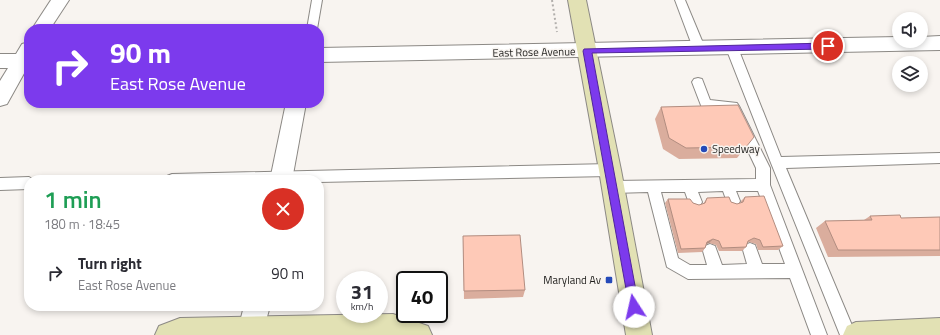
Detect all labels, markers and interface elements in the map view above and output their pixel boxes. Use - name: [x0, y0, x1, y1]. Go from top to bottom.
- map controls: [892, 12, 928, 92]
- button: sound: [892, 12, 928, 48]
- pin: [811, 29, 845, 63]
- text: 90 m: [110, 31, 171, 74]
- icon: arrive: [817, 35, 839, 57]
- icon: right: [44, 40, 96, 92]
- street label: East Rose Avenue: [492, 43, 576, 61]
- button: layers: [892, 56, 928, 92]
- text: East Rose Avenue: [110, 70, 246, 97]
- place label: Speedway: [712, 141, 760, 157]
- marker: Speedway: [699, 144, 709, 154]
- text: 1 min: [44, 181, 102, 217]
- button: close: [262, 188, 304, 230]
- text: 180 m · 18:45: [44, 214, 120, 234]
- text: Turn right: [78, 252, 142, 275]
- icon: right: [44, 262, 66, 284]
- text: 90 m: [271, 262, 304, 285]
- speed limit sign: 40: [396, 271, 448, 323]
- place label: Maryland Av: [543, 272, 602, 288]
- text: East Rose Avenue: [78, 275, 176, 295]
- marker: Maryland Av: [604, 275, 614, 285]
- text: 31: [351, 276, 373, 307]
- position arrow: [613, 286, 655, 328]
- text: km/h: [351, 299, 373, 314]

